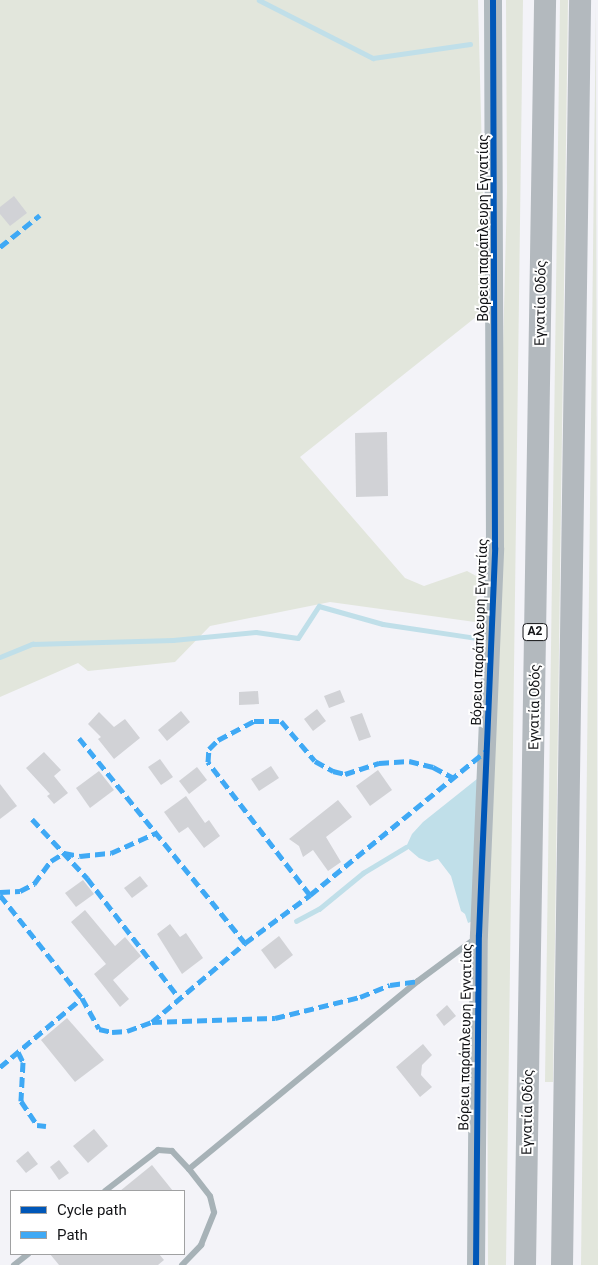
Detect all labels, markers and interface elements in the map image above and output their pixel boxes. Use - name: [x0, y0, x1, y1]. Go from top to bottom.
- street label: Βόρεια παράπλευρη Εγνατίας: [475, 134, 491, 322]
- street label: Εγνατία Οδός: [531, 260, 549, 346]
- street label: Βόρεια παράπλευρη Εγνατίας: [467, 538, 491, 726]
- road number: Α2: [522, 622, 548, 642]
- street label: Εγνατία Οδός: [525, 664, 543, 750]
- street label: Βόρεια παράπλευρη Εγνατίας: [455, 943, 475, 1131]
- street label: Εγνατία Οδός: [518, 1069, 536, 1155]
- legend: [10, 1190, 185, 1255]
- text: Cycle path: [57, 1201, 127, 1219]
- text: Path: [57, 1226, 88, 1244]

